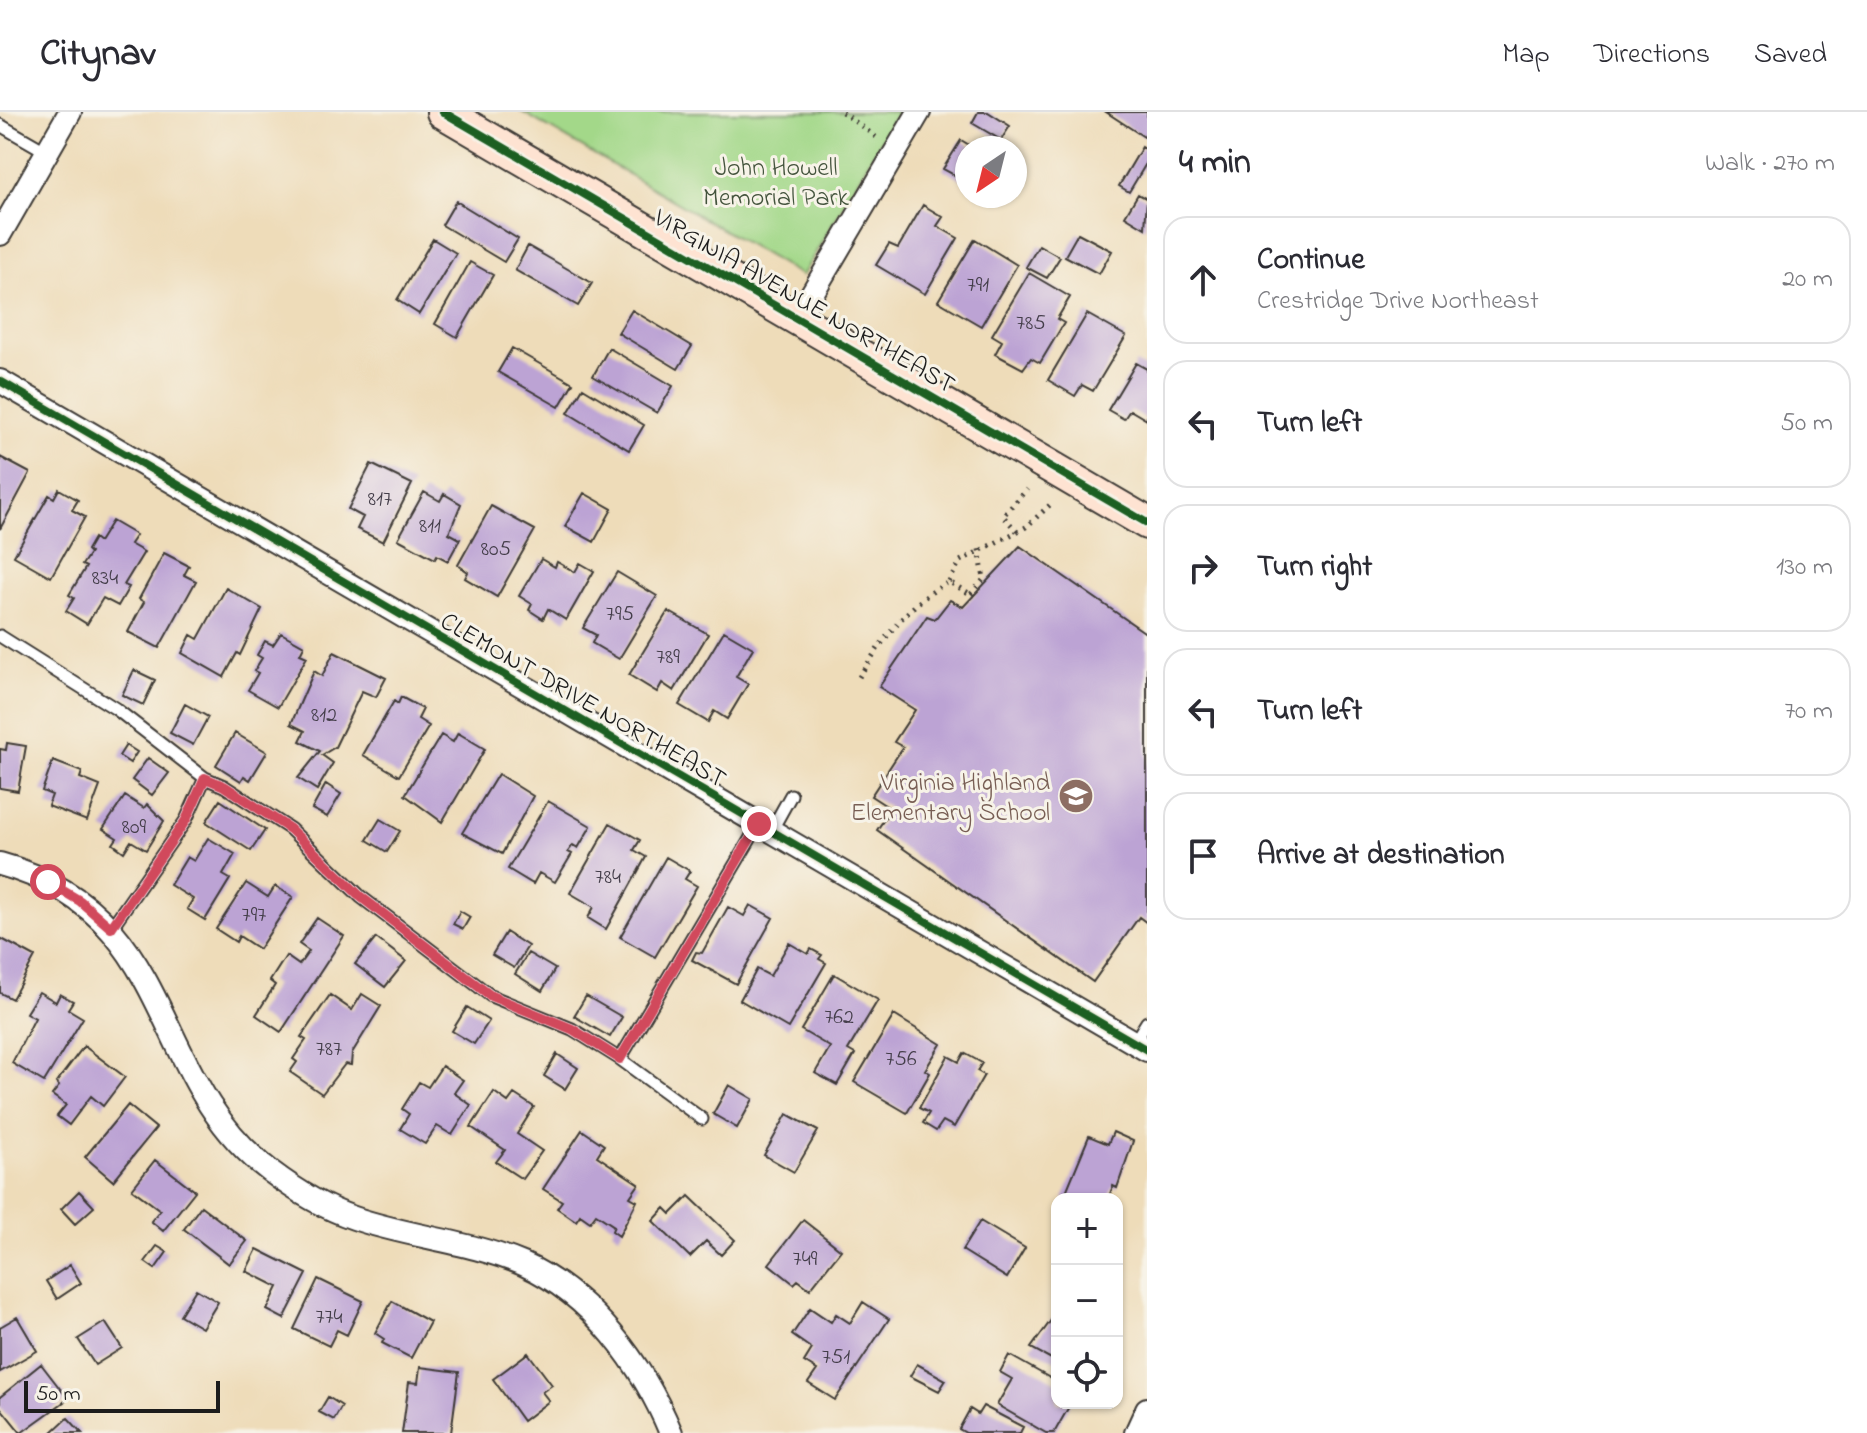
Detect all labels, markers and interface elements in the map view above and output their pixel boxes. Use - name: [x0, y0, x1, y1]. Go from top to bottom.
- text: Citynav: [40, 27, 156, 83]
- text: Map: [1502, 35, 1550, 76]
- text: Directions: [1594, 35, 1710, 76]
- text: Saved: [1754, 35, 1827, 76]
- north arrow: [955, 136, 1027, 208]
- text: 4 min: [1179, 139, 1251, 189]
- text: Walk · 270 m: [1705, 145, 1835, 183]
- park label: John Howell Memorial Park: [703, 150, 849, 218]
- street label: VIRGINIA AVENUE NORTHEAST: [645, 200, 961, 405]
- text: Continue: [1257, 239, 1365, 283]
- icon: ahead: [1181, 258, 1225, 302]
- text: 20 m: [1782, 261, 1833, 299]
- house number: 791: [967, 270, 989, 302]
- text: Crestridge Drive Northeast: [1257, 283, 1539, 321]
- house number: 785: [1016, 308, 1046, 340]
- icon: left: [1181, 402, 1225, 446]
- text: Turn left: [1257, 402, 1362, 446]
- text: 50 m: [1780, 405, 1833, 443]
- house number: 817: [368, 484, 392, 516]
- house number: 811: [419, 511, 441, 543]
- house number: 805: [481, 534, 511, 566]
- icon: right: [1181, 546, 1225, 590]
- text: Turn right: [1257, 546, 1372, 590]
- text: 130 m: [1776, 549, 1833, 587]
- house number: 834: [92, 563, 118, 595]
- house number: 795: [606, 599, 634, 631]
- street label: CLEMONT DRIVE NORTHEAST: [432, 604, 733, 799]
- house number: 789: [656, 642, 680, 674]
- icon: left: [1181, 690, 1225, 734]
- text: Turn left: [1257, 690, 1362, 734]
- text: 70 m: [1784, 693, 1833, 731]
- house number: 812: [311, 700, 337, 732]
- place label: Virginia Highland Elementary School: [851, 765, 1050, 833]
- school or university icon: Virginia Highland Elementary School: [1057, 777, 1095, 815]
- route end: [741, 806, 777, 842]
- house number: 809: [122, 812, 147, 844]
- icon: arrive: [1181, 834, 1225, 878]
- text: Arrive at destination: [1257, 834, 1505, 878]
- house number: 784: [595, 862, 621, 894]
- route start: [30, 864, 66, 900]
- house number: 797: [242, 900, 266, 932]
- house number: 762: [824, 1002, 854, 1034]
- house number: 787: [316, 1034, 342, 1066]
- house number: 756: [885, 1044, 917, 1076]
- map controls: [1051, 1193, 1123, 1409]
- button: +: [1051, 1193, 1123, 1265]
- house number: 749: [793, 1244, 818, 1276]
- button: −: [1051, 1265, 1123, 1337]
- house number: 774: [315, 1302, 343, 1334]
- button: locate: [1051, 1337, 1123, 1409]
- house number: 751: [822, 1342, 850, 1374]
- scale bar: [24, 1377, 220, 1413]
- text: 50 m: [36, 1379, 81, 1411]

